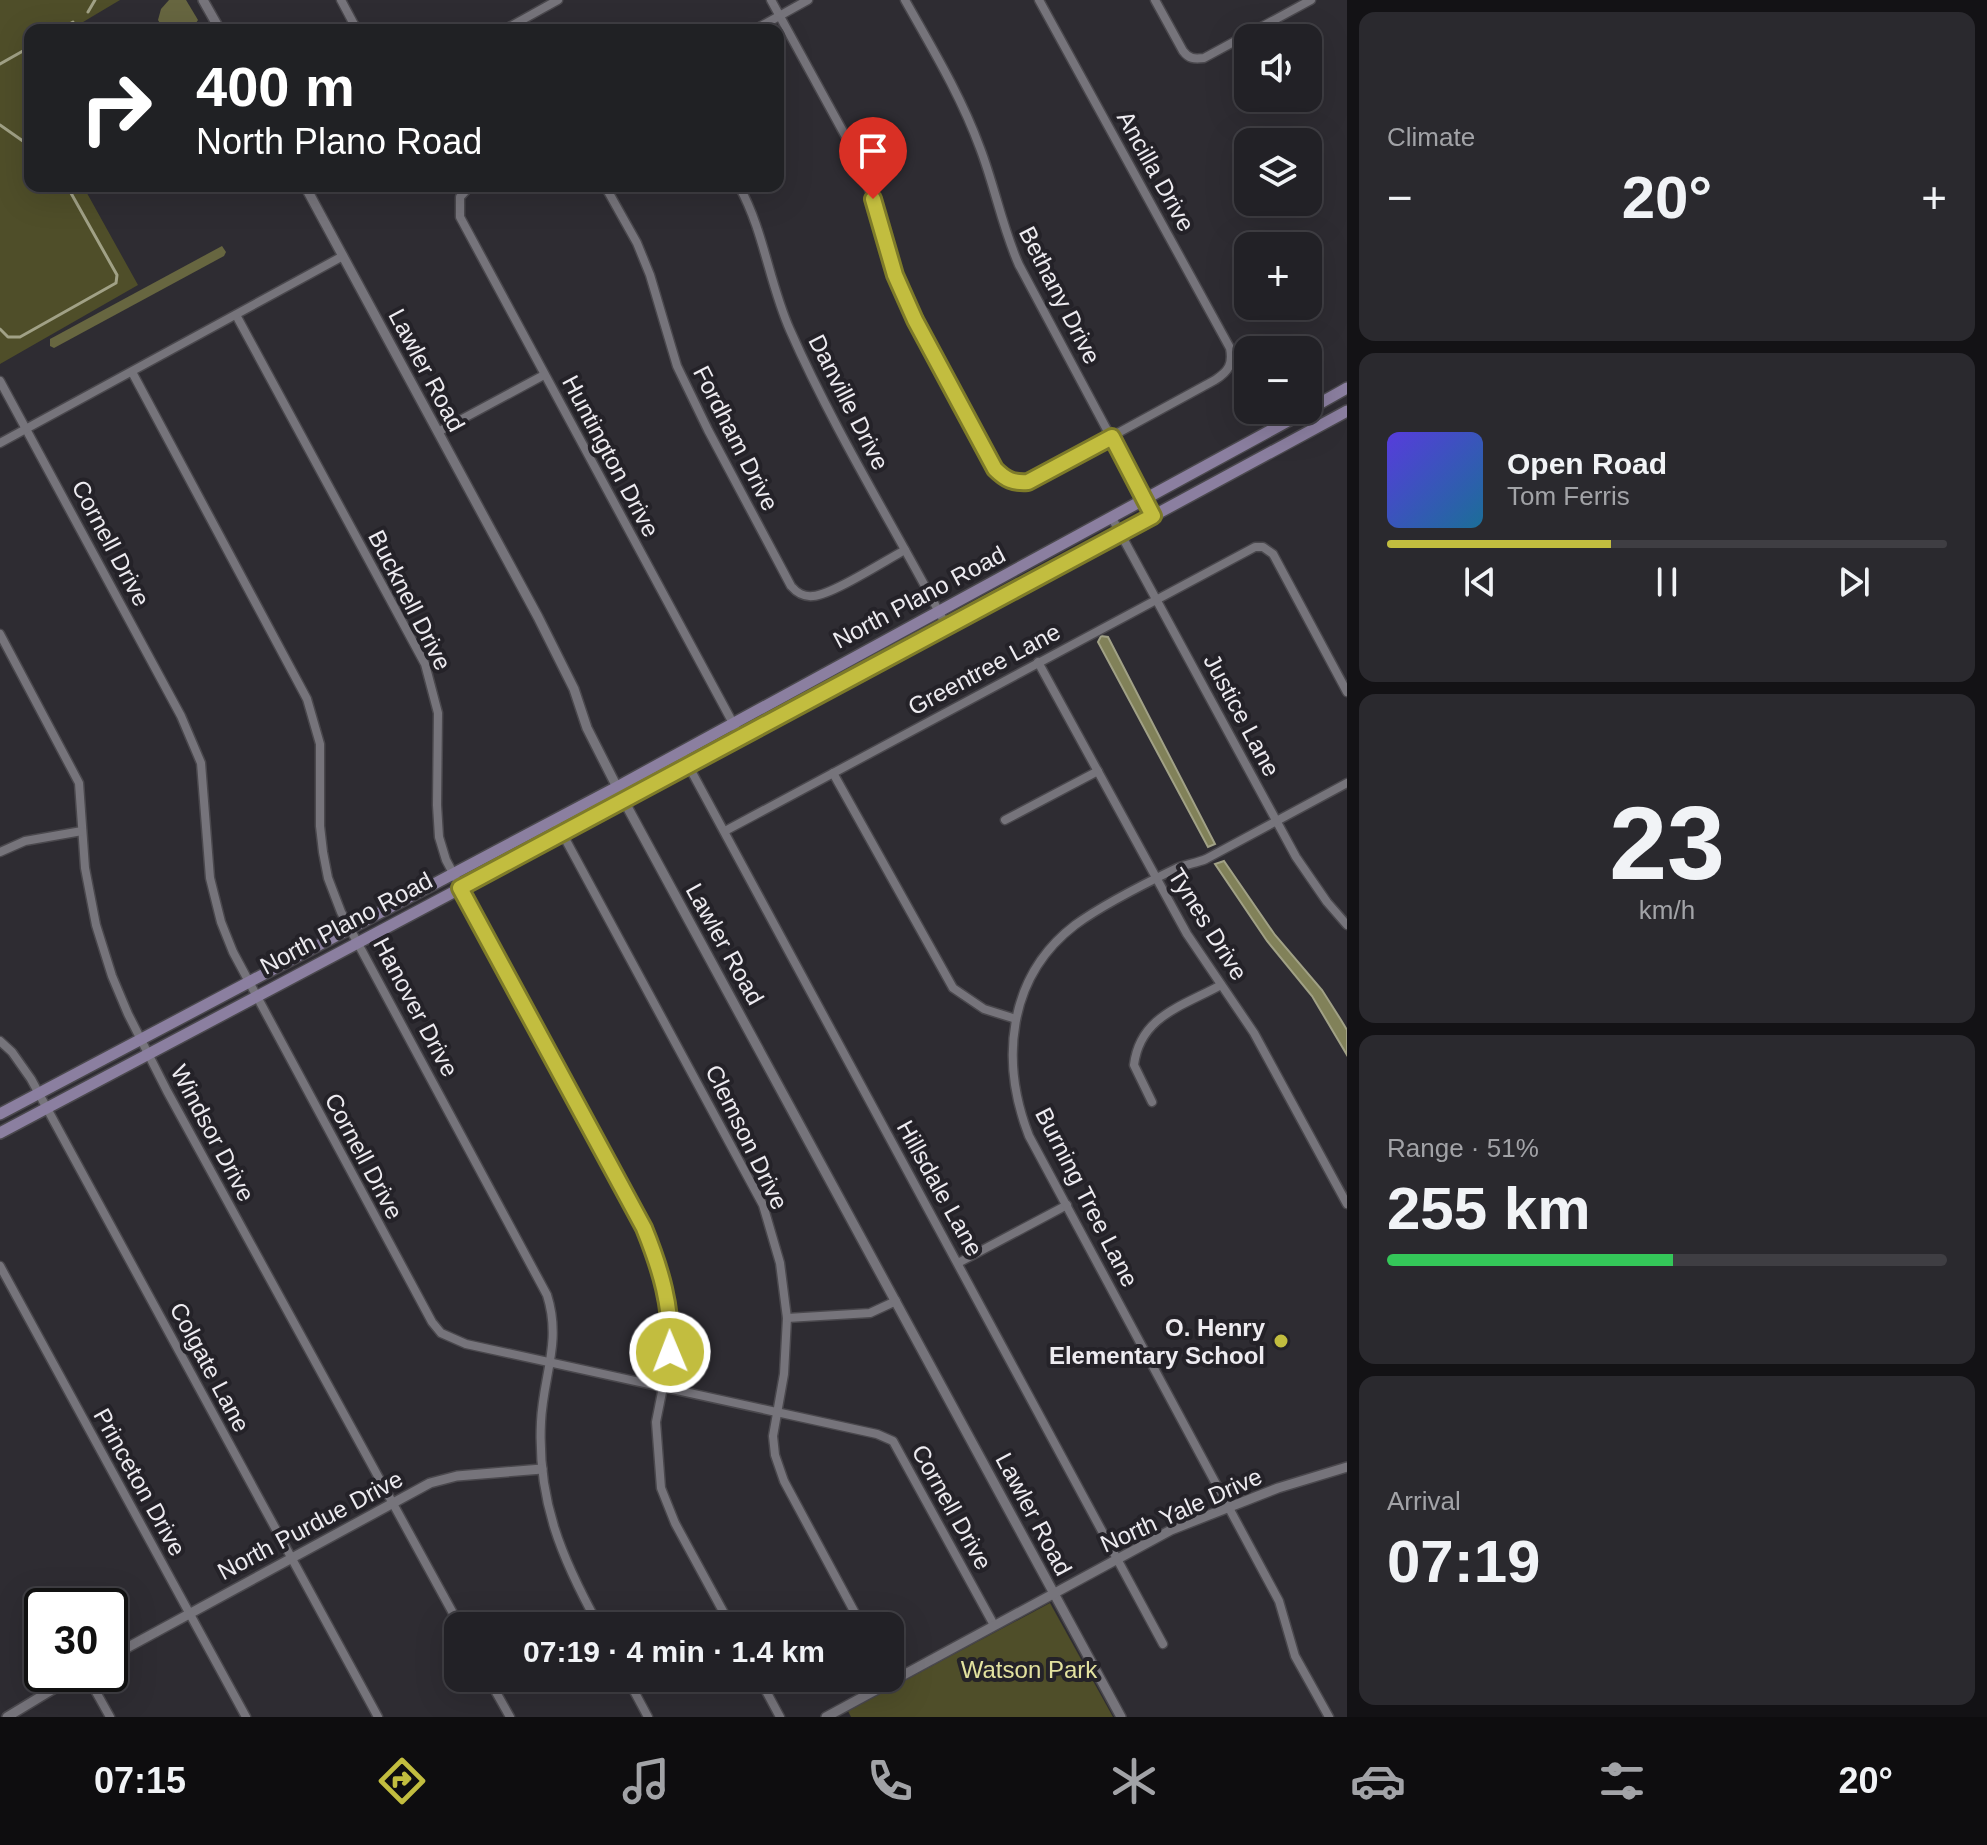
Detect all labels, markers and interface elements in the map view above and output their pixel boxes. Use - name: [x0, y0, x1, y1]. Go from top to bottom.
- map controls: [1234, 24, 1322, 424]
- button: sound: [1234, 24, 1322, 112]
- text: 400 m: [196, 55, 355, 118]
- icon: right: [64, 56, 168, 160]
- street label: Ancilla Drive: [1112, 106, 1200, 236]
- pin: [839, 117, 907, 199]
- text: North Plano Road: [196, 121, 482, 162]
- text: Climate: [1387, 122, 1475, 152]
- button: layers: [1234, 128, 1322, 216]
- icon: arrive: [851, 129, 895, 173]
- text: 20°: [1622, 164, 1712, 231]
- text: −: [1387, 173, 1413, 222]
- text: +: [1921, 173, 1947, 222]
- street label: Bethany Drive: [1014, 222, 1106, 368]
- button: +: [1234, 232, 1322, 320]
- street label: Lawler Road: [383, 304, 471, 436]
- street label: Danville Drive: [803, 330, 895, 474]
- button: −: [1234, 336, 1322, 424]
- street label: Fordham Drive: [688, 361, 784, 515]
- street label: Huntington Drive: [557, 371, 665, 541]
- text: Open Road: [1507, 447, 1667, 480]
- street label: Cornell Drive: [67, 475, 155, 611]
- text: Tom Ferris: [1507, 481, 1630, 511]
- street label: Bucknell Drive: [363, 526, 457, 674]
- street label: North Plano Road: [828, 540, 1010, 654]
- icon: previous: [1458, 560, 1502, 604]
- icon: pause: [1645, 560, 1689, 604]
- icon: next: [1832, 560, 1876, 604]
- street label: Greentree Lane: [903, 618, 1065, 720]
- street label: Justice Lane: [1198, 649, 1286, 781]
- text: 23: [1609, 785, 1725, 901]
- street label: Tynes Drive: [1163, 863, 1253, 985]
- street label: North Plano Road: [255, 866, 437, 980]
- street label: Lawler Road: [681, 879, 769, 1009]
- text: km/h: [1639, 895, 1695, 925]
- street label: Hanover Drive: [368, 933, 464, 1081]
- street label: Windsor Drive: [166, 1060, 260, 1206]
- street label: Clemson Drive: [700, 1060, 794, 1214]
- street label: Cornell Drive: [320, 1088, 408, 1224]
- street label: Burning Tree Lane: [1030, 1103, 1144, 1291]
- street label: Hillsdale Lane: [892, 1116, 988, 1260]
- text: Range · 51%: [1387, 1133, 1539, 1163]
- text: 255 km: [1387, 1175, 1591, 1242]
- street label: Colgate Lane: [165, 1298, 255, 1436]
- position arrow: [628, 1310, 712, 1394]
- place label: O. Henry Elementary School: [1049, 1314, 1266, 1369]
- marker: O. Henry Elementary School: [1272, 1332, 1290, 1350]
- street label: Princeton Drive: [88, 1404, 192, 1560]
- street label: Cornell Drive: [907, 1440, 997, 1574]
- street label: Lawler Road: [990, 1448, 1078, 1580]
- street label: North Yale Drive: [1096, 1462, 1266, 1558]
- street label: North Purdue Drive: [213, 1465, 407, 1585]
- text: Arrival: [1387, 1486, 1461, 1516]
- text: 07:19: [1387, 1528, 1540, 1595]
- speed limit sign: 30: [24, 1588, 128, 1692]
- text: 07:19 · 4 min · 1.4 km: [523, 1635, 825, 1668]
- park label: Watson Park: [961, 1656, 1098, 1683]
- icon: directions: [374, 1753, 430, 1809]
- icon: music: [618, 1753, 674, 1809]
- icon: phone: [862, 1753, 918, 1809]
- icon: climate: [1106, 1753, 1162, 1809]
- icon: car: [1350, 1753, 1406, 1809]
- icon: filters: [1594, 1753, 1650, 1809]
- text: 07:15: [94, 1760, 186, 1801]
- text: 20°: [1838, 1760, 1893, 1801]

